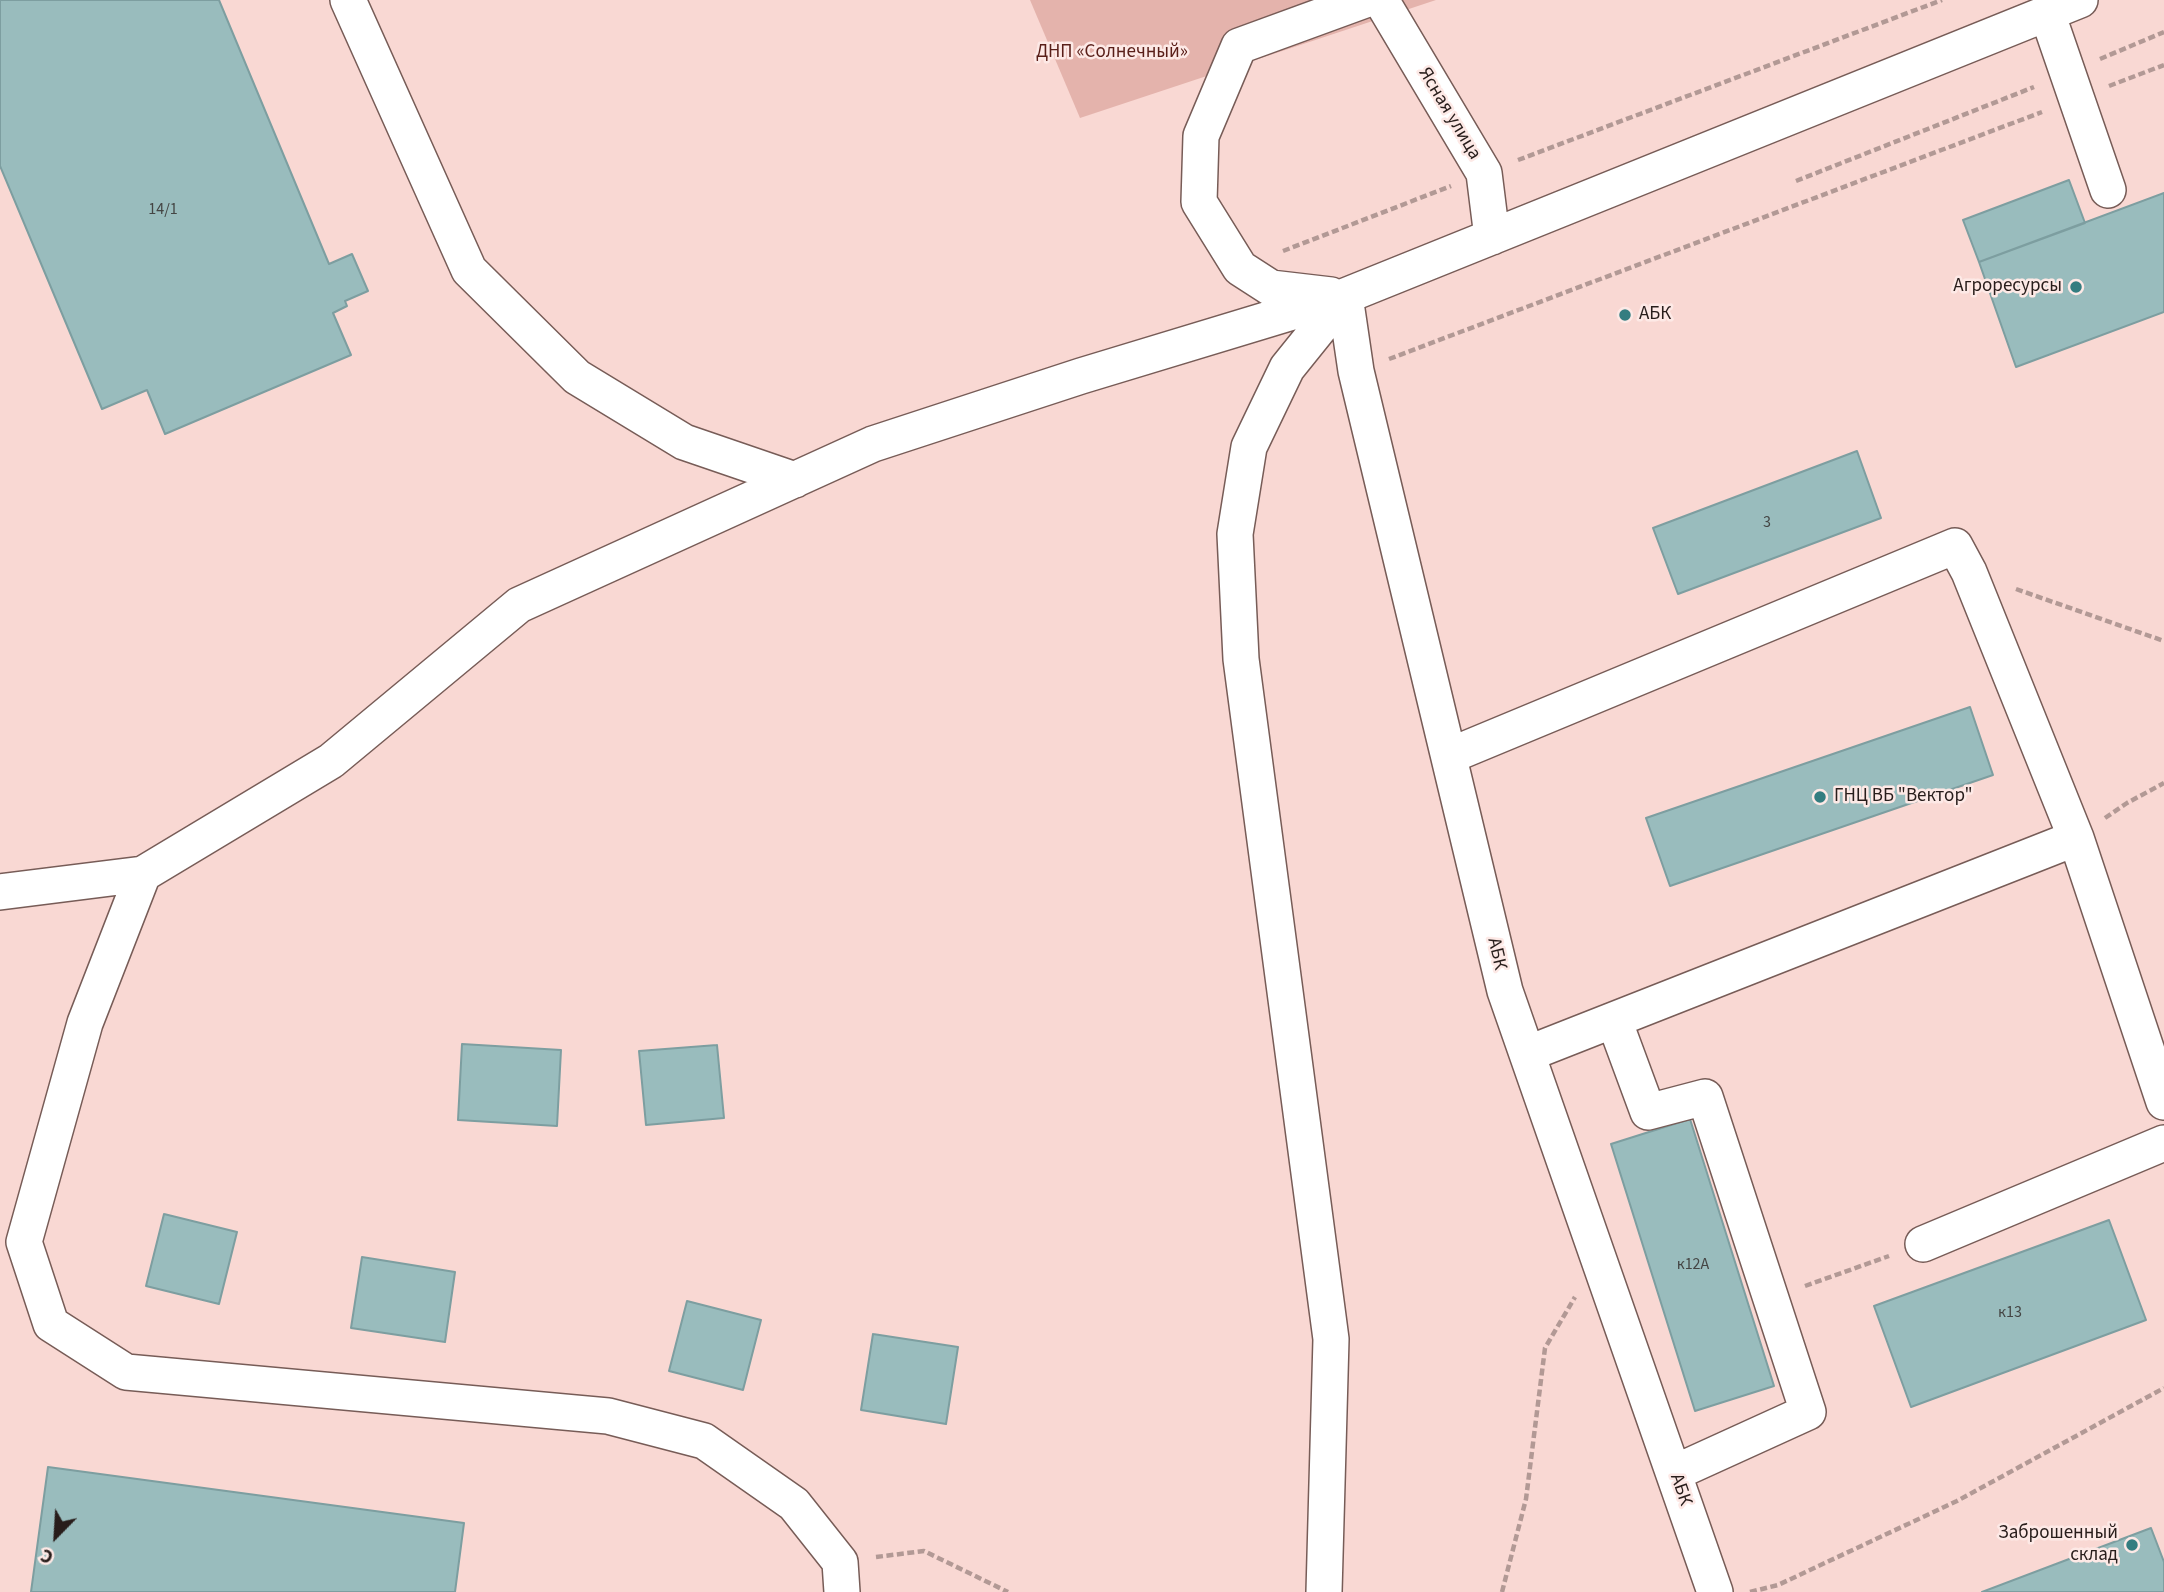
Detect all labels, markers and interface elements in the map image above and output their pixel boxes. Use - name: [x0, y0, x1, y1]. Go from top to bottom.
- park label: ДНП «Солнечный»: [1036, 42, 1188, 64]
- street label: Ясная улица: [1413, 64, 1485, 164]
- house number: 14/1: [148, 200, 178, 220]
- place label: Агроресурсы: [1953, 276, 2062, 298]
- marker: Агроресурсы: [2068, 279, 2084, 295]
- place label: АБК: [1639, 304, 1671, 326]
- marker: АБК: [1617, 307, 1633, 323]
- house number: 3: [1763, 513, 1771, 533]
- place label: ГНЦ ВБ "Вектор": [1834, 786, 1972, 808]
- marker: ГНЦ ВБ "Вектор": [1812, 789, 1828, 805]
- street label: АБК: [1481, 936, 1511, 972]
- house number: к12А: [1677, 1255, 1709, 1275]
- house number: к13: [1998, 1303, 2022, 1323]
- street label: АБК: [1664, 1471, 1696, 1509]
- north arrow: [21, 1501, 91, 1571]
- place label: Заброшенный склад: [1998, 1523, 2118, 1567]
- marker: Заброшенный склад: [2124, 1537, 2140, 1553]
- text: С: [37, 1541, 58, 1570]

